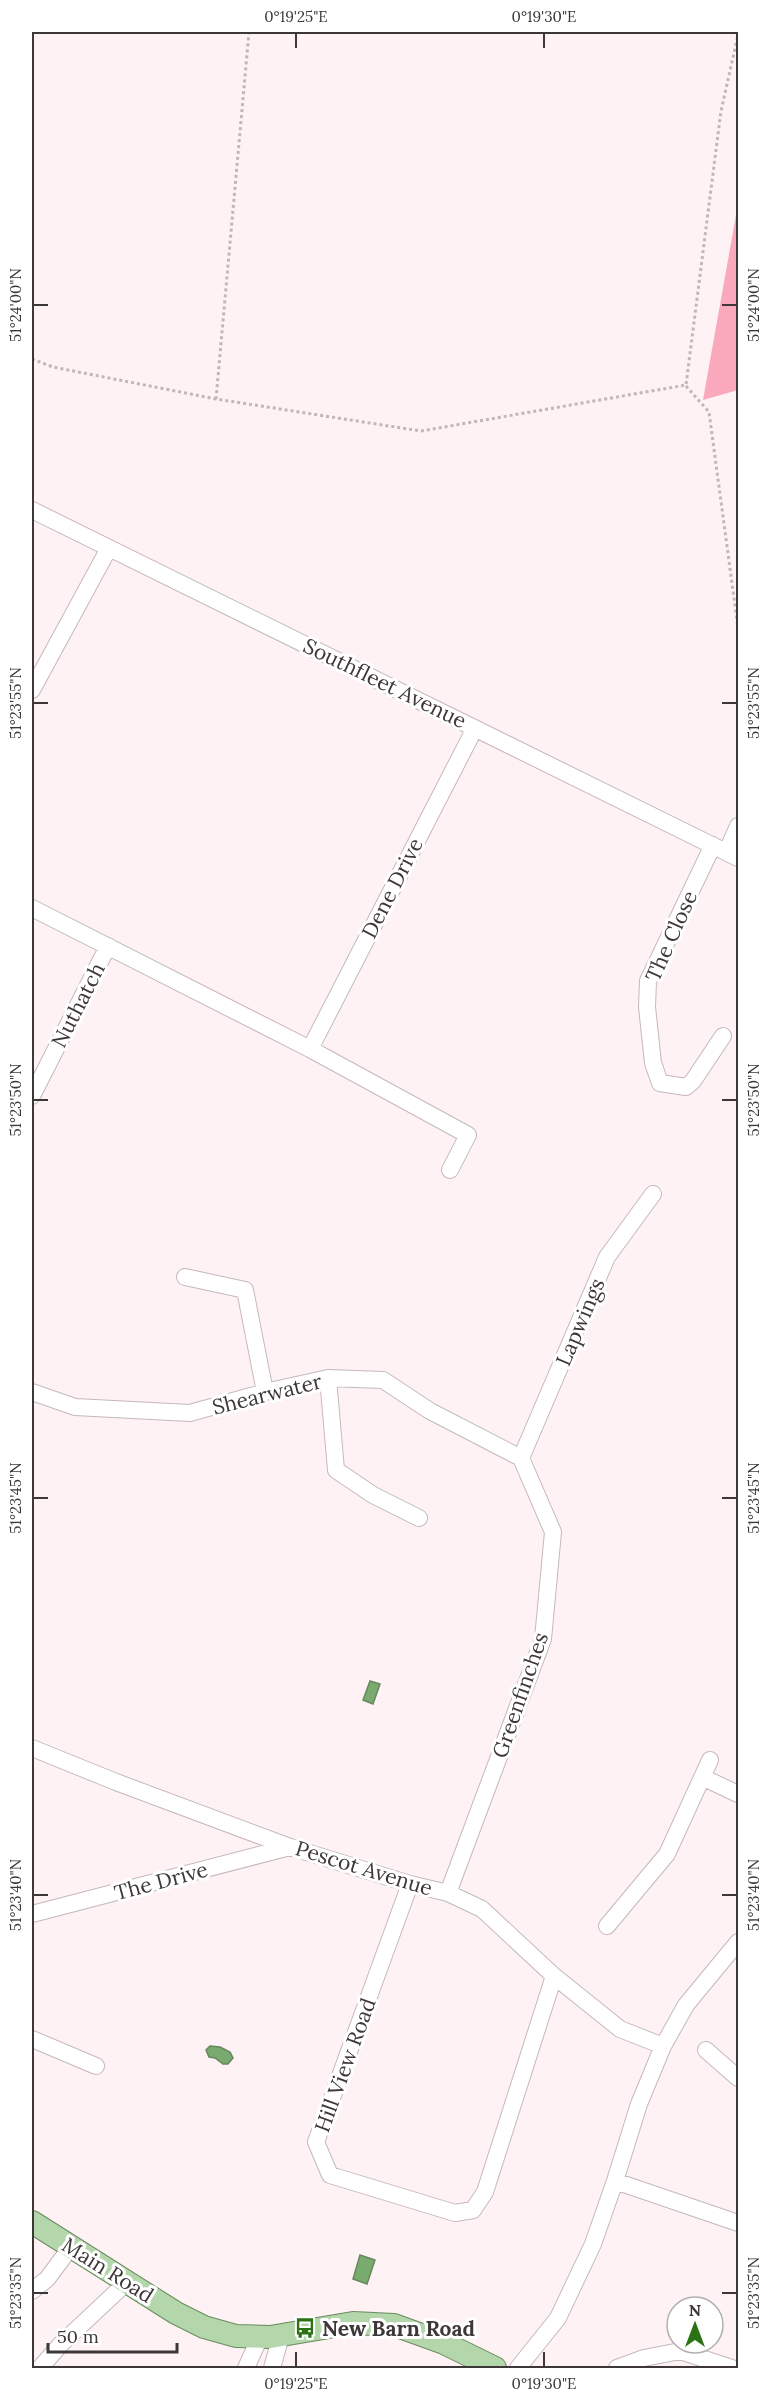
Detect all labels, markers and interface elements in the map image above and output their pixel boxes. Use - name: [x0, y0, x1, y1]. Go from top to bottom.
- text: 0°19'25"E: [264, 7, 328, 26]
- text: 0°19'30"E: [512, 7, 576, 26]
- text: 51°24'00"N: [6, 268, 25, 342]
- text: 51°24'00"N: [744, 268, 763, 342]
- street label: Southfleet Avenue: [299, 632, 471, 734]
- text: 51°23'55"N: [6, 667, 25, 739]
- text: 51°23'55"N: [744, 667, 763, 739]
- street label: Dene Drive: [355, 833, 429, 943]
- street label: The Close: [639, 886, 703, 986]
- street label: Nuthatch: [45, 958, 111, 1052]
- text: 51°23'50"N: [6, 1063, 25, 1137]
- text: 51°23'50"N: [744, 1063, 763, 1137]
- street label: Lapwings: [549, 1274, 611, 1370]
- street label: Shearwater: [209, 1367, 325, 1421]
- text: 51°23'45"N: [6, 1462, 25, 1534]
- text: 51°23'45"N: [744, 1462, 763, 1534]
- street label: Greenfinches: [486, 1629, 554, 1761]
- street label: Pescot Avenue: [292, 1834, 436, 1902]
- street label: The Drive: [111, 1856, 211, 1906]
- text: 51°23'40"N: [6, 1859, 25, 1931]
- text: 51°23'40"N: [744, 1859, 763, 1931]
- street label: Hill View Road: [308, 1994, 382, 2136]
- street label: Main Road: [57, 2231, 159, 2309]
- text: 51°23'35"N: [6, 2257, 25, 2329]
- text: 51°23'35"N: [744, 2257, 763, 2329]
- north arrow: [665, 2295, 725, 2355]
- text: N: [689, 2300, 701, 2320]
- place label: New Barn Road: [322, 2315, 475, 2342]
- scale bar: [48, 2316, 177, 2354]
- bus stop icon: New Barn Road: [293, 2316, 317, 2340]
- text: 50 m: [57, 2325, 99, 2348]
- text: 0°19'25"E: [264, 2374, 328, 2393]
- text: 0°19'30"E: [512, 2374, 576, 2393]

